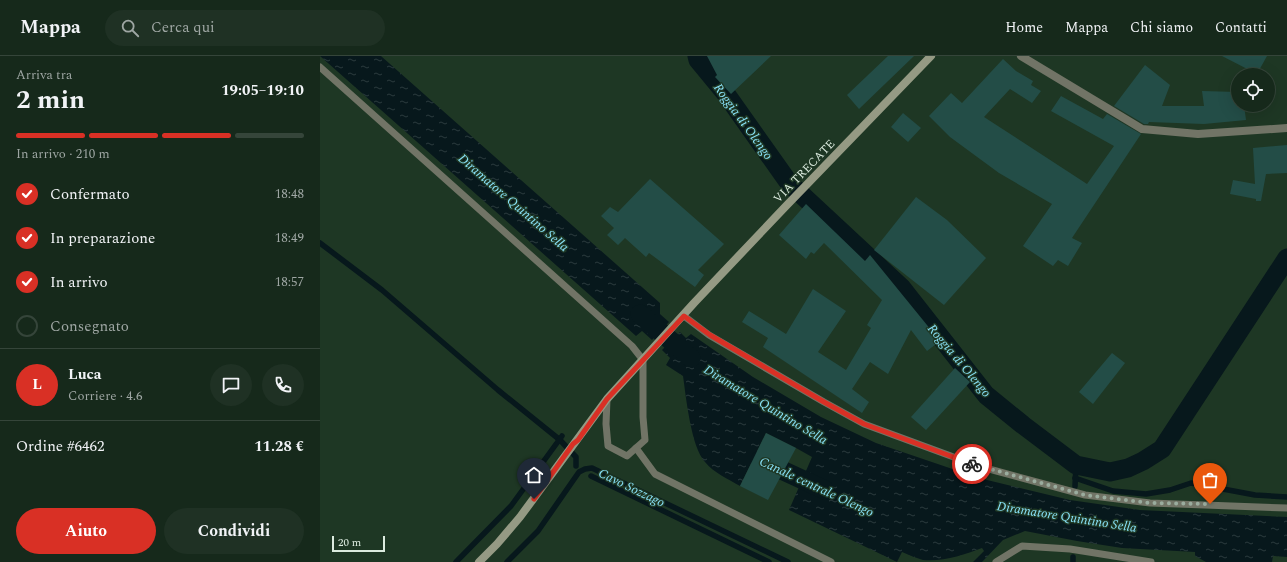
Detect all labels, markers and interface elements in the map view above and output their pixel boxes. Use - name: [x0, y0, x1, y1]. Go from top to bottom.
- search box: [105, 10, 385, 46]
- text: Mappa: [20, 13, 81, 42]
- text: Cerca qui: [151, 16, 215, 39]
- icon: search: [119, 17, 141, 39]
- text: Home: [1005, 17, 1043, 38]
- text: Mappa: [1065, 17, 1108, 38]
- text: Chi siamo: [1130, 17, 1193, 38]
- text: Contatti: [1215, 17, 1267, 38]
- text: Arriva tra: [16, 65, 72, 85]
- map controls: [1231, 68, 1275, 112]
- button: locate: [1231, 68, 1275, 112]
- text: 19:05–19:10: [221, 79, 304, 102]
- water label: Roggia di Olengo: [708, 79, 778, 164]
- text: 2 min: [16, 80, 85, 120]
- street label: VIA TRECATE: [769, 135, 840, 208]
- text: In arrivo · 210 m: [16, 144, 110, 164]
- water label: Diramatore Quintino Sella: [453, 149, 574, 257]
- icon: check: [16, 183, 38, 205]
- text: Confermato: [50, 183, 130, 206]
- text: 18:48: [275, 184, 304, 204]
- icon: check: [16, 227, 38, 249]
- text: In preparazione: [50, 227, 155, 250]
- text: 18:49: [275, 228, 304, 248]
- icon: check: [16, 271, 38, 293]
- text: In arrivo: [50, 271, 108, 294]
- text: 18:57: [275, 272, 304, 292]
- text: Consegnato: [50, 315, 129, 338]
- water label: Roggia di Olengo: [922, 319, 996, 402]
- water label: Diramatore Quintino Sella: [700, 360, 832, 450]
- text: Luca: [68, 363, 102, 386]
- button: chat: [210, 364, 252, 406]
- button: phone: [262, 364, 304, 406]
- text: L: [32, 373, 42, 396]
- text: Corriere · 4.6: [68, 386, 143, 406]
- text: Ordine #6462: [16, 435, 104, 458]
- text: 11.28 €: [254, 435, 304, 458]
- courier: [952, 444, 992, 484]
- water label: Canale centrale Olengo: [756, 452, 877, 522]
- icon: bike: [961, 453, 983, 475]
- pin: [517, 458, 551, 499]
- water label: Cavo Sozzago: [595, 463, 668, 513]
- pin: [1193, 463, 1227, 504]
- icon: home: [523, 464, 545, 486]
- icon: bag: [1199, 469, 1221, 491]
- water label: Diramatore Quintino Sella: [995, 496, 1139, 538]
- button: Aiuto: [16, 508, 156, 554]
- button: Condividi: [164, 508, 304, 554]
- scale bar: [332, 534, 385, 553]
- text: 20 m: [338, 534, 361, 551]

